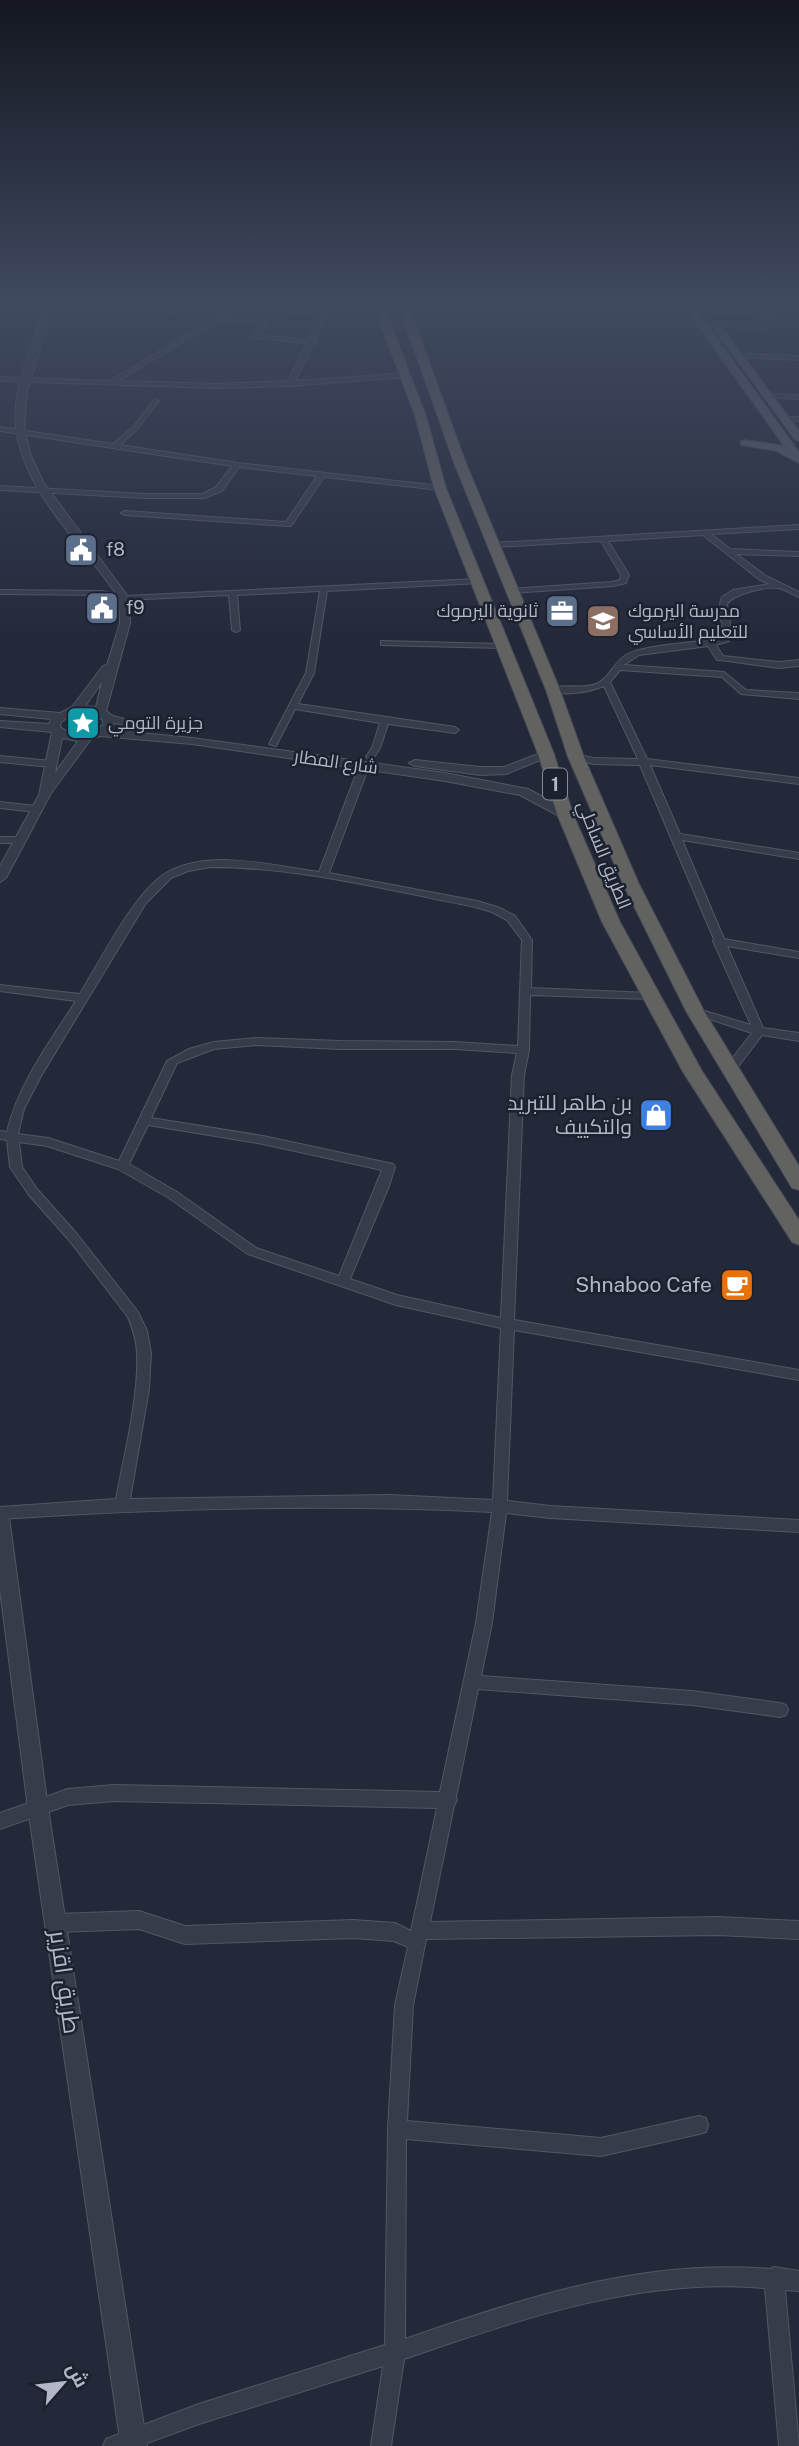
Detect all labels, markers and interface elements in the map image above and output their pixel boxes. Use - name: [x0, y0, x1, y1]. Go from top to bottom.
- public building icon: f8: [62, 531, 100, 569]
- place label: f8: [106, 539, 125, 560]
- public building icon: f9: [83, 589, 121, 627]
- office icon: ثانوية اليرموك: [543, 592, 581, 630]
- place label: f9: [126, 597, 144, 618]
- place label: ثانوية اليرموك: [437, 600, 538, 622]
- place label: مدرسة اليرموك للتعليم الأساسي: [628, 600, 748, 645]
- school or university icon: مدرسة اليرموك للتعليم الأساسي: [584, 602, 622, 640]
- place icon: جزيرة التومي: [64, 704, 102, 742]
- place label: جزيرة التومي: [108, 712, 203, 737]
- street label: شارع المطار: [291, 745, 379, 780]
- road number: 1: [543, 768, 567, 800]
- street label: الطريق الساحلي: [569, 798, 636, 914]
- place label: بن طاهر للتبريد والتكييف: [507, 1090, 632, 1139]
- shop icon: بن طاهر للتبريد والتكييف: [637, 1096, 675, 1134]
- cafe icon: Shnaboo Cafe: [718, 1266, 756, 1304]
- place label: Shnaboo Cafe: [575, 1272, 712, 1297]
- street label: طريق اقزير: [43, 1926, 87, 2036]
- north arrow: [28, 2348, 98, 2418]
- text: ش: [62, 2359, 93, 2391]

